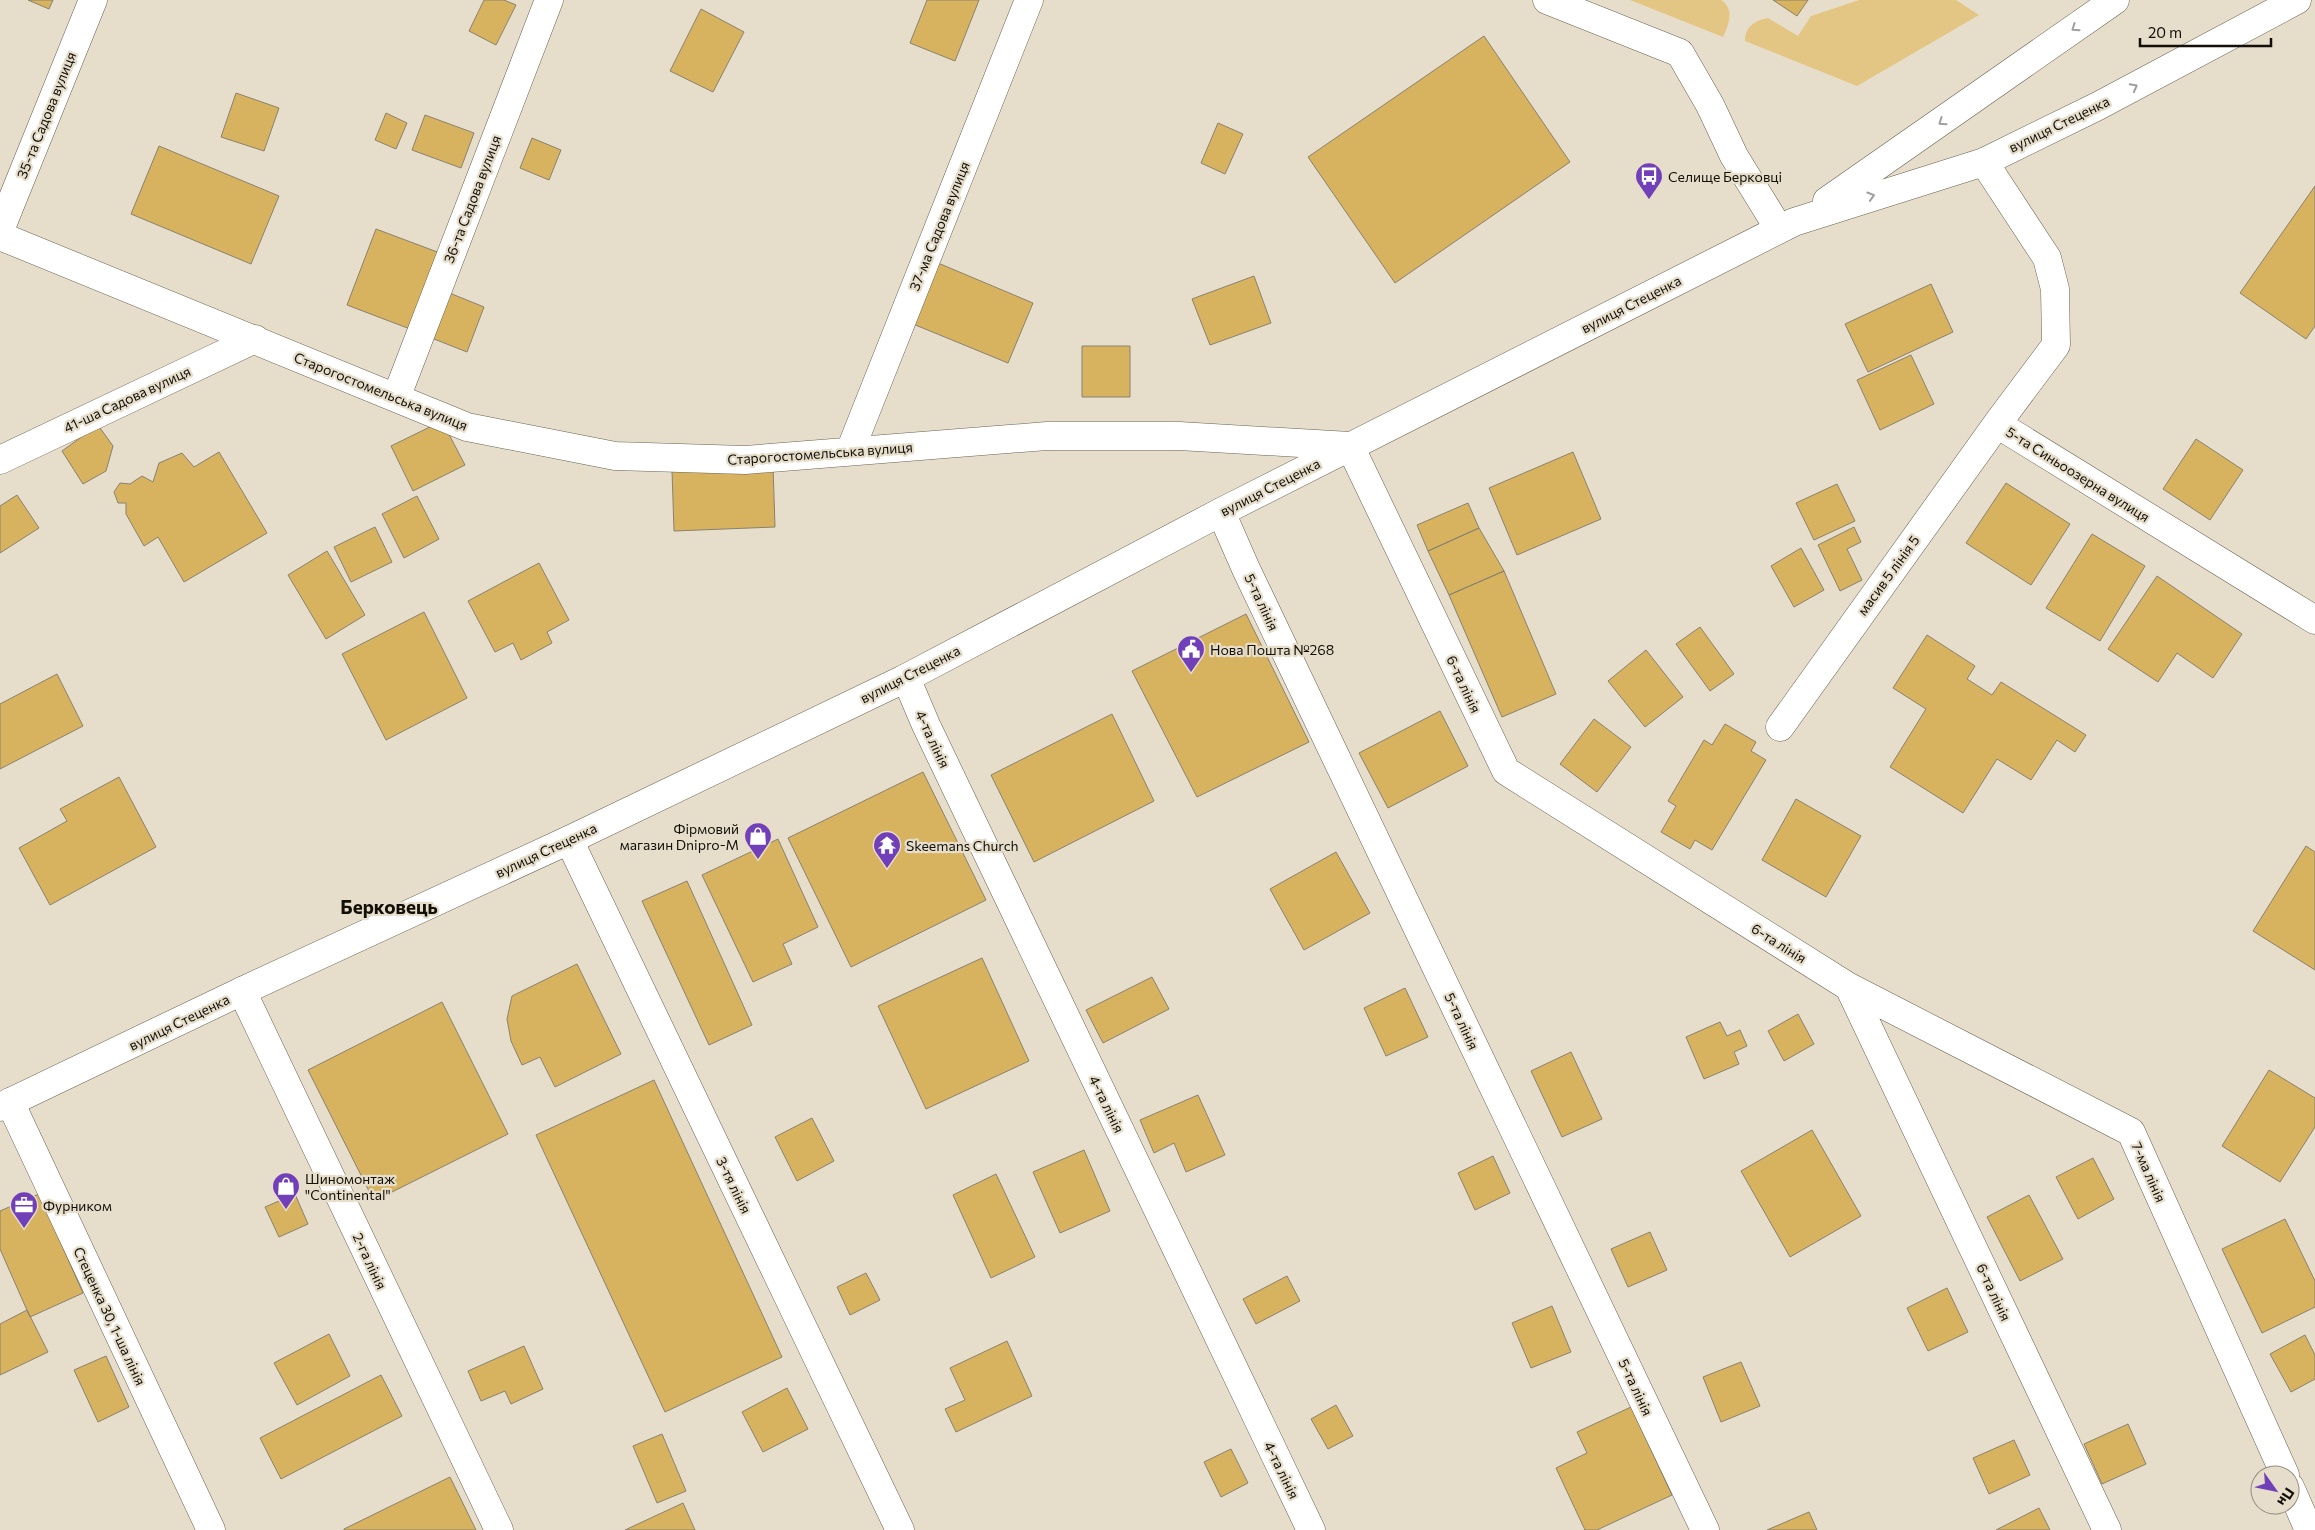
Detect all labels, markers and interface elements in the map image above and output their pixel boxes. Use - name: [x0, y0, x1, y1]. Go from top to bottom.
- scale bar: [2140, 15, 2271, 47]
- one-way arrow: [2071, 22, 2081, 31]
- text: 20 m: [2148, 23, 2182, 41]
- street label: 35-та Садова вулиця: [13, 49, 79, 181]
- one-way arrow: [2128, 83, 2137, 93]
- street label: вулиця Стеценка: [2006, 92, 2112, 156]
- one-way arrow: [1938, 116, 1948, 125]
- street label: 36-та Садова вулиця: [440, 133, 504, 265]
- street label: 37-ма Садова вулиця: [905, 159, 973, 293]
- bus stop icon: Селище Берковці: [1634, 161, 1664, 200]
- place label: Селище Берковці: [1668, 168, 1782, 185]
- one-way arrow: [1867, 192, 1875, 202]
- street label: вулиця Стеценка: [1578, 271, 1684, 337]
- street label: Старогостомельська вулиця: [292, 348, 470, 434]
- street label: 41-ша Садова вулиця: [61, 362, 193, 436]
- street label: 5-та Синьоозерна вулиця: [2003, 423, 2153, 525]
- street label: Старогостомельська вулиця: [727, 438, 913, 468]
- street label: вулиця Стеценка: [1217, 454, 1323, 520]
- street label: масив 5 лінія 5: [1853, 532, 1923, 618]
- street label: 5-та лінія: [1241, 571, 1283, 633]
- public building icon: Нова Пошта №268: [1176, 634, 1206, 673]
- street label: вулиця Стеценка: [857, 641, 963, 707]
- place label: Нова Пошта №268: [1210, 641, 1334, 658]
- street label: 6-та лінія: [1443, 653, 1485, 715]
- street label: 4-та лінія: [912, 708, 954, 770]
- street label: вулиця Стеценка: [493, 819, 599, 881]
- place label: Фірмовий магазин Dnipro-M: [620, 820, 739, 853]
- shop icon: Фірмовий магазин Dnipro-M: [743, 821, 773, 860]
- temple icon: Skeemans Church: [872, 830, 902, 869]
- place label: Skeemans Church: [906, 837, 1019, 854]
- district label: Берковець: [340, 895, 438, 918]
- street label: 6-та лінія: [1748, 919, 1810, 967]
- street label: вулиця Стеценка: [126, 990, 232, 1054]
- street label: 5-та лінія: [1441, 990, 1483, 1052]
- street label: 4-та лінія: [1086, 1073, 1128, 1135]
- street label: 7-ма лінія: [2128, 1139, 2170, 1205]
- street label: 3-тя лінія: [713, 1154, 755, 1216]
- place label: Шиномонтаж "Continental": [305, 1170, 395, 1203]
- shop icon: Шиномонтаж "Continental": [271, 1171, 301, 1210]
- office icon: Фурником: [9, 1190, 39, 1229]
- place label: Фурником: [43, 1197, 112, 1214]
- street label: 2-га лінія: [350, 1230, 390, 1292]
- street label: Стеценка 30, 1-ша лінія: [70, 1244, 150, 1388]
- street label: 6-та лінія: [1973, 1261, 2015, 1323]
- street label: 5-та лінія: [1615, 1356, 1657, 1418]
- street label: 4-та лінія: [1261, 1439, 1303, 1501]
- north arrow: [2250, 1465, 2300, 1515]
- text: Пн: [2274, 1485, 2299, 1510]

